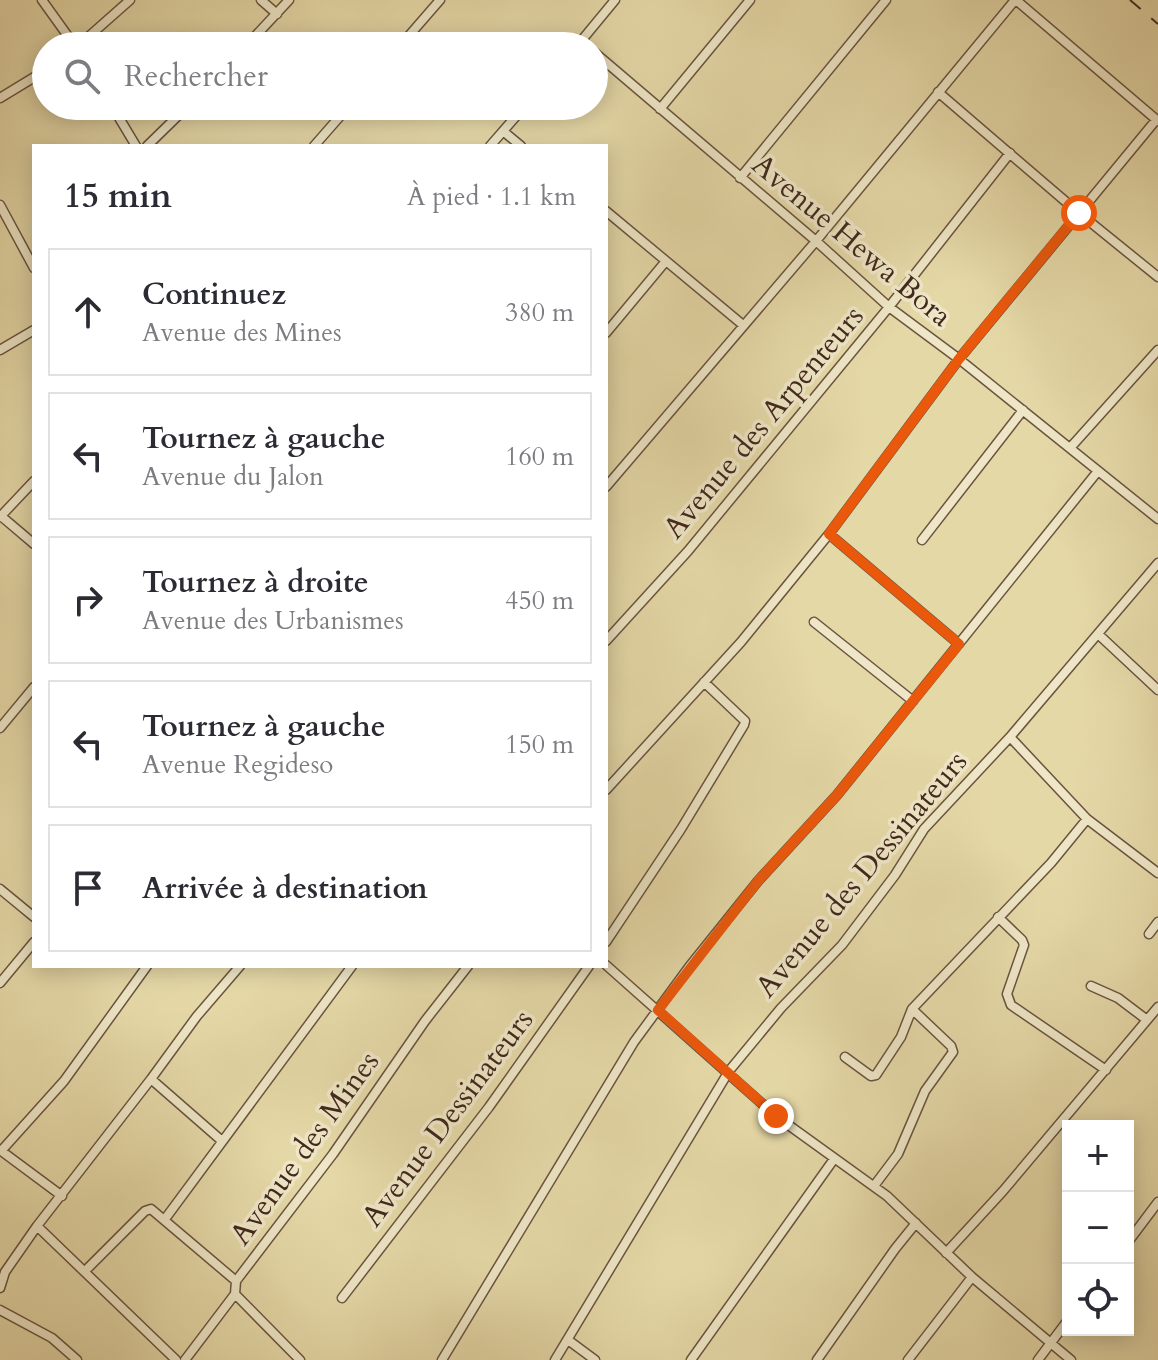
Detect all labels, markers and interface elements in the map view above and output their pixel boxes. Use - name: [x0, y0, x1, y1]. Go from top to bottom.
- search box: [32, 32, 608, 120]
- icon: search: [60, 54, 104, 98]
- text: Rechercher: [124, 56, 268, 97]
- street label: Avenue Hewa Bora: [743, 144, 960, 336]
- text: 15 min: [64, 173, 172, 219]
- text: À pied · 1.1 km: [407, 179, 576, 214]
- route start: [1061, 195, 1097, 231]
- text: Continuez: [142, 274, 286, 315]
- icon: ahead: [66, 290, 110, 334]
- text: 380 m: [505, 295, 574, 330]
- street label: Avenue des Arpenteurs: [654, 297, 873, 548]
- text: Avenue des Mines: [142, 315, 342, 350]
- text: Tournez à gauche: [142, 418, 386, 459]
- icon: left: [66, 434, 110, 478]
- text: 160 m: [505, 439, 574, 474]
- text: Avenue du Jalon: [142, 459, 324, 494]
- text: Tournez à droite: [142, 562, 369, 603]
- icon: right: [66, 578, 110, 622]
- text: 450 m: [505, 583, 574, 618]
- text: Avenue des Urbanismes: [142, 603, 404, 638]
- text: Tournez à gauche: [142, 706, 386, 747]
- icon: left: [66, 722, 110, 766]
- text: 150 m: [505, 727, 574, 762]
- street label: Avenue des Dessinateurs: [746, 742, 977, 1006]
- text: Avenue Regideso: [142, 747, 333, 782]
- icon: arrive: [66, 866, 110, 910]
- text: Arrivée à destination: [142, 868, 428, 909]
- street label: Avenue Dessinateurs: [352, 1001, 543, 1235]
- street label: Avenue des Mines: [220, 1043, 389, 1254]
- route end: [758, 1098, 794, 1134]
- map controls: [1062, 1120, 1134, 1336]
- button: +: [1062, 1120, 1134, 1192]
- button: −: [1062, 1192, 1134, 1264]
- button: locate: [1062, 1264, 1134, 1336]

